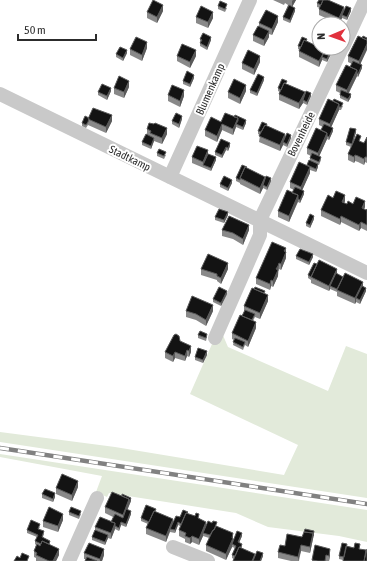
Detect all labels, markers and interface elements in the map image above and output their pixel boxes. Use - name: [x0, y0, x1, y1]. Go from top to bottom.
- scale bar: [18, 16, 96, 42]
- north arrow: [311, 16, 351, 56]
- text: 50 m: [24, 23, 46, 37]
- text: N: [315, 33, 327, 40]
- street label: Blumenkamp: [193, 62, 227, 116]
- street label: Bovenheide: [285, 110, 317, 158]
- street label: Stadtkamp: [107, 143, 153, 173]

